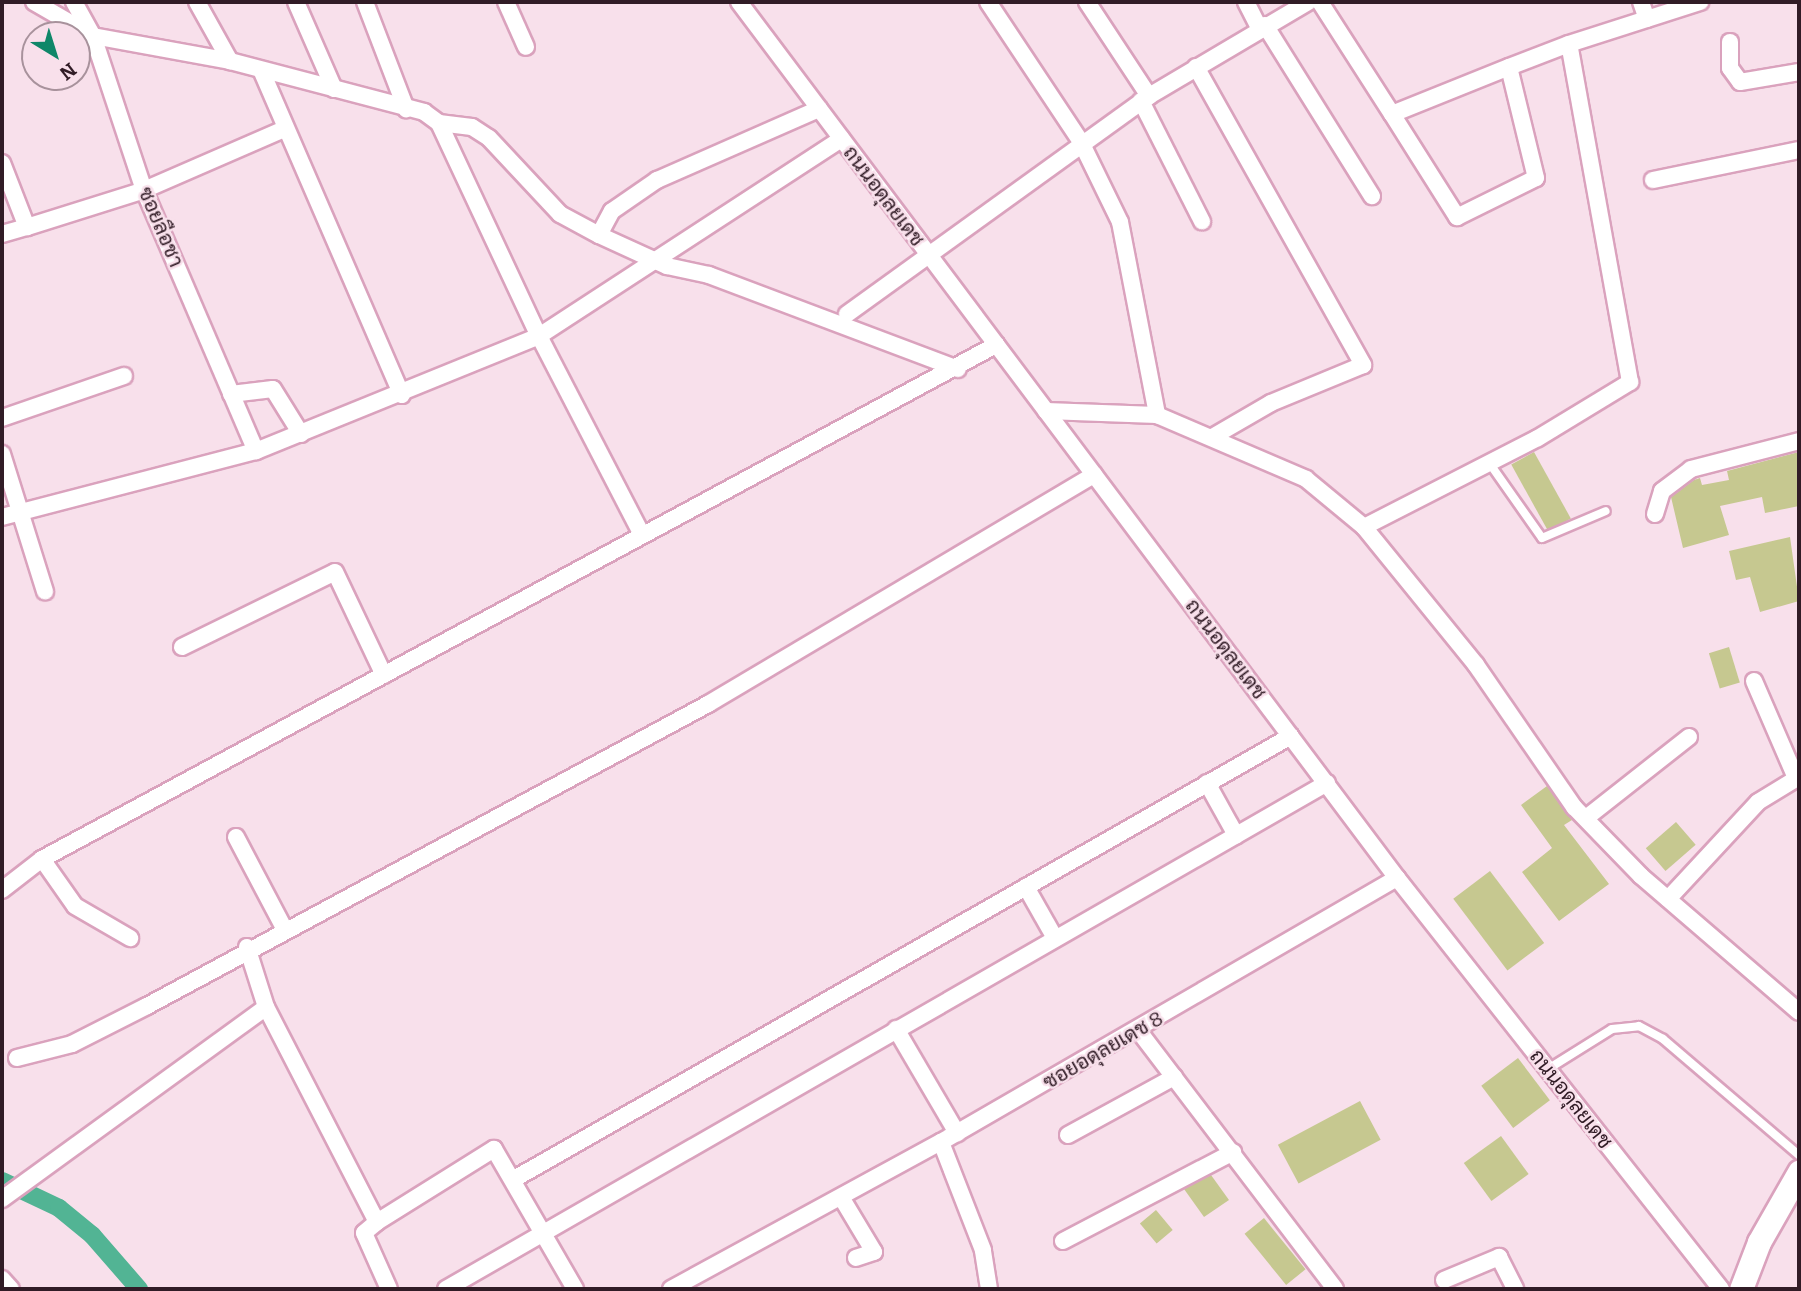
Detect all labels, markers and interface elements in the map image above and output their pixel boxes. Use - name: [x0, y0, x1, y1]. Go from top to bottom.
- north arrow: [21, 21, 91, 91]
- text: N: [55, 58, 81, 85]
- street label: ถนนอดุลยเดช: [838, 141, 930, 251]
- street label: ซอยลือชา: [133, 183, 189, 271]
- street label: ถนนอดุลยเดช: [1180, 594, 1272, 704]
- street label: ซอยอดุลยเดช 8: [1038, 1005, 1168, 1095]
- street label: ถนนอดุลยเดช: [1524, 1044, 1618, 1154]

